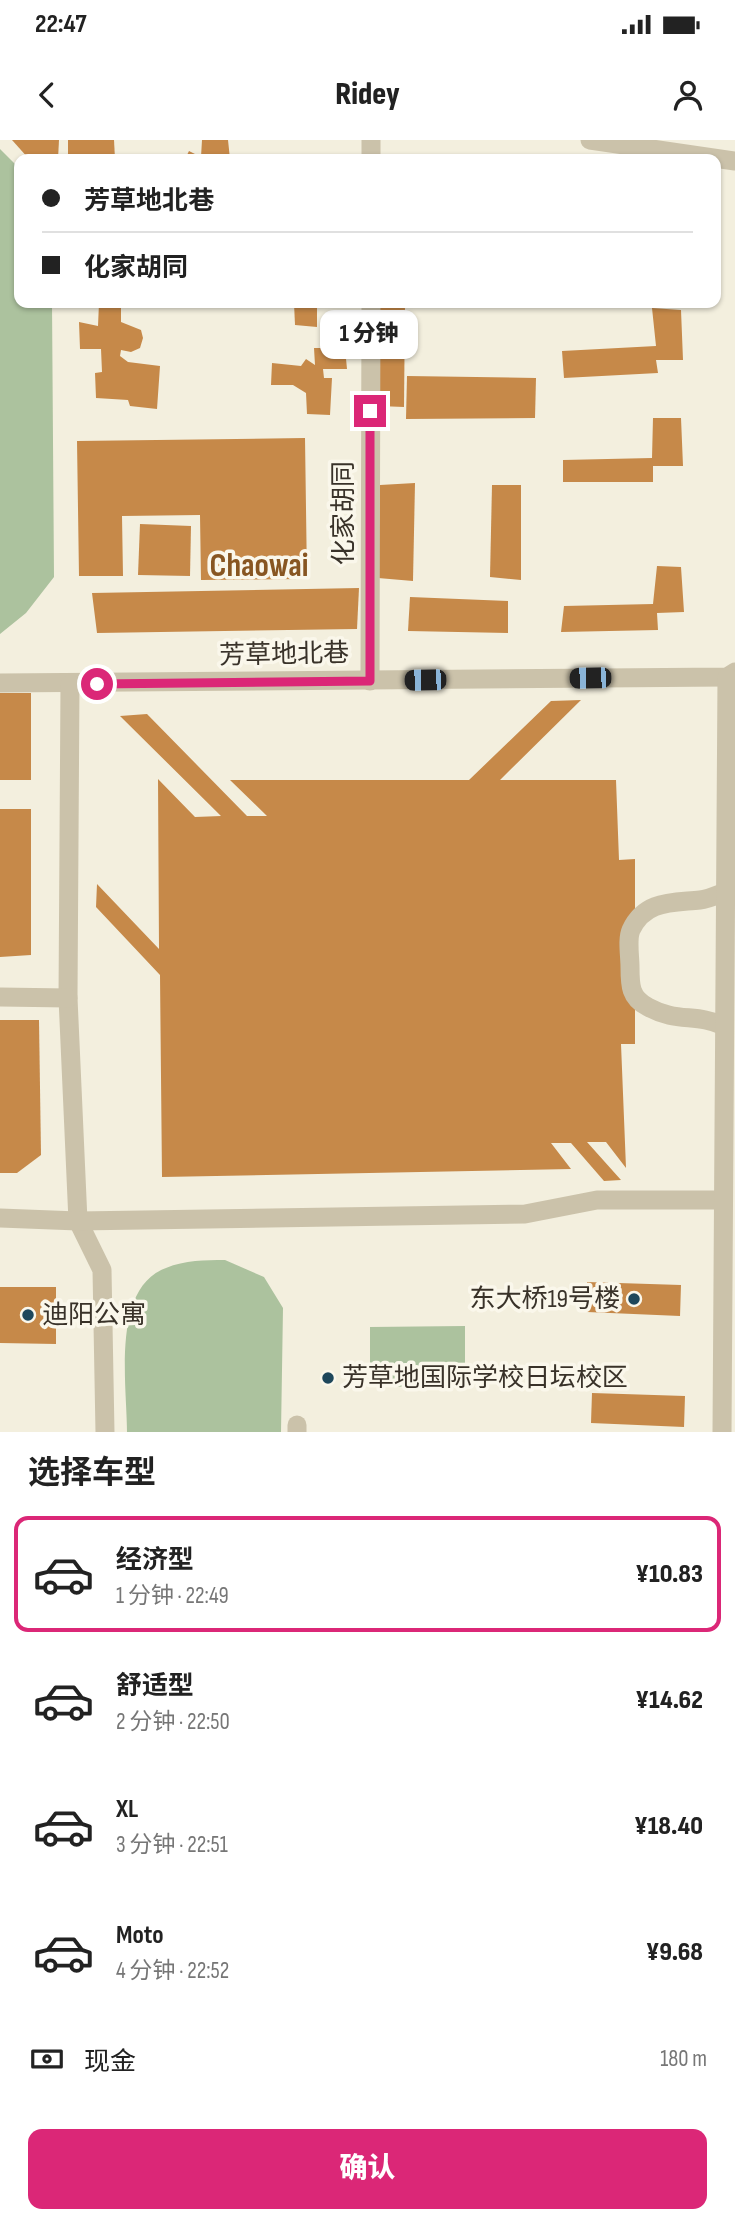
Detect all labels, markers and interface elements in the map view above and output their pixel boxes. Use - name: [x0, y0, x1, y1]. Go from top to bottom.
- text: 22:47: [35, 9, 87, 40]
- text: Ridey: [335, 75, 400, 114]
- icon: back: [28, 76, 66, 114]
- icon: person: [669, 76, 707, 114]
- text: 芳草地北巷: [84, 186, 214, 217]
- text: 化家胡同: [84, 253, 188, 284]
- callout: 1 分钟: [321, 310, 419, 358]
- text: 1 分钟: [340, 320, 398, 348]
- route end: [354, 395, 386, 427]
- street label: 化家胡同: [329, 461, 360, 565]
- district label: Chaowai: [209, 546, 309, 586]
- street label: 芳草地北巷: [219, 638, 349, 672]
- car: [569, 667, 612, 689]
- route start: [81, 668, 113, 700]
- car: [404, 669, 447, 691]
- place label: 东大桥19号楼: [469, 1284, 620, 1315]
- marker: 东大桥19号楼: [626, 1291, 642, 1307]
- place label: 迪阳公寓: [42, 1300, 146, 1331]
- marker: 迪阳公寓: [20, 1307, 36, 1323]
- place label: 芳草地国际学校日坛校区: [342, 1363, 628, 1394]
- marker: 芳草地国际学校日坛校区: [320, 1370, 336, 1386]
- text: 选择车型: [28, 1454, 156, 1493]
- icon: car: [32, 1543, 95, 1606]
- text: 经济型: [116, 1545, 194, 1576]
- text: ¥10.83: [636, 1559, 703, 1590]
- text: 1 分钟 · 22:49: [116, 1582, 229, 1610]
- icon: car: [32, 1669, 95, 1732]
- text: 舒适型: [116, 1671, 194, 1702]
- text: ¥14.62: [636, 1685, 703, 1716]
- text: 2 分钟 · 22:50: [116, 1708, 230, 1736]
- text: XL: [116, 1794, 138, 1825]
- icon: car: [32, 1795, 95, 1858]
- text: ¥18.40: [634, 1811, 703, 1842]
- text: 3 分钟 · 22:51: [116, 1831, 228, 1859]
- text: Moto: [116, 1920, 164, 1951]
- icon: car: [32, 1921, 95, 1984]
- text: ¥9.68: [646, 1937, 703, 1968]
- text: 4 分钟 · 22:52: [116, 1957, 229, 1985]
- icon: cash: [28, 2040, 66, 2078]
- text: 180 m: [660, 2045, 707, 2073]
- text: 现金: [84, 2047, 136, 2078]
- button: 确认: [28, 2129, 707, 2209]

